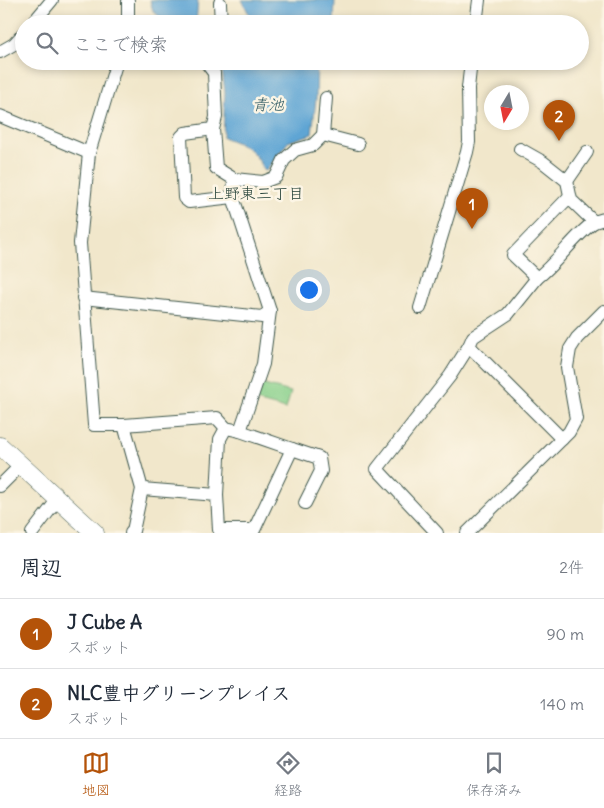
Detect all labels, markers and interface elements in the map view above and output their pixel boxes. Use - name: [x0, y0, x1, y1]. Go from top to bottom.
- search box: [15, 15, 589, 70]
- icon: search: [33, 29, 61, 57]
- text: ここで検索: [73, 32, 168, 56]
- north arrow: [484, 85, 529, 130]
- water label: 青池: [252, 94, 285, 114]
- pin: 2: [543, 100, 575, 141]
- district label: 上野東三丁目: [208, 183, 304, 203]
- pin: 1: [456, 188, 488, 229]
- your location: [296, 277, 322, 303]
- text: 周辺: [20, 554, 62, 581]
- text: 2件: [559, 557, 584, 577]
- text: J Cube A: [67, 610, 142, 634]
- text: 1: [33, 624, 39, 644]
- text: 90 m: [546, 624, 584, 644]
- text: スポット: [67, 637, 131, 657]
- text: NLC豊中グリーンプレイス: [67, 681, 290, 705]
- text: 2: [32, 694, 40, 714]
- text: 140 m: [540, 694, 584, 714]
- text: スポット: [67, 708, 131, 728]
- tab: 地図: [82, 749, 110, 799]
- tab: 経路: [274, 749, 302, 799]
- tab: 保存済み: [466, 749, 522, 799]

